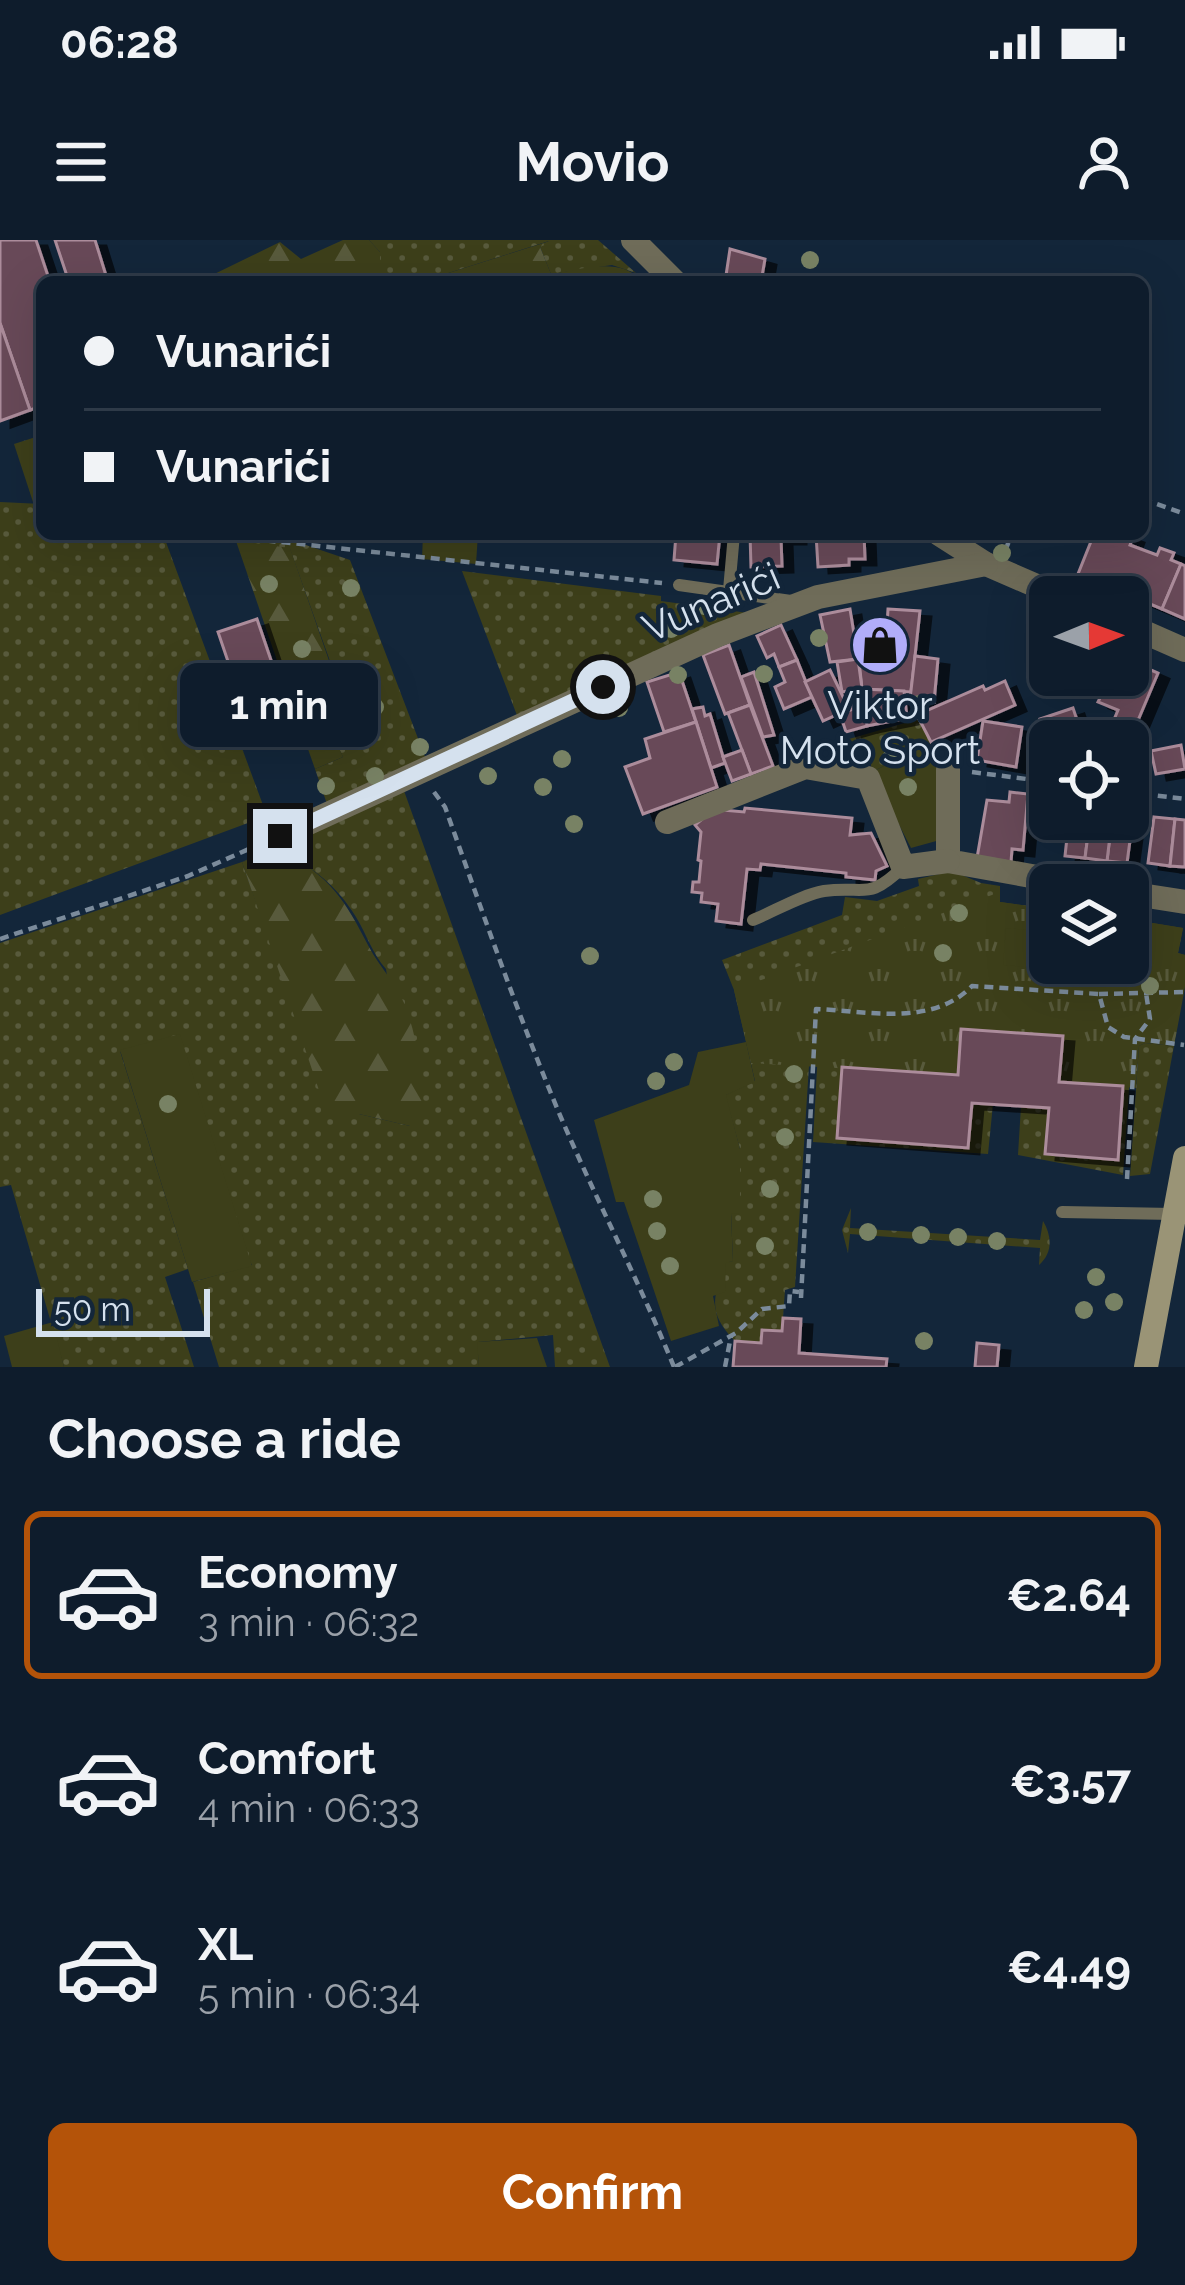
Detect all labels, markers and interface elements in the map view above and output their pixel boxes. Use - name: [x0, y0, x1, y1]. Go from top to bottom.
- text: 06:28: [60, 16, 179, 69]
- icon: menu: [48, 129, 114, 195]
- icon: person: [1071, 129, 1137, 195]
- text: Movio: [515, 130, 670, 194]
- text: Vunarići: [156, 325, 331, 378]
- text: Vunarići: [156, 440, 331, 493]
- street label: Vunarići: [636, 553, 786, 651]
- north arrow: [1029, 576, 1149, 696]
- map controls: [1029, 576, 1149, 984]
- shop icon: Viktor Moto Sport: [849, 614, 911, 676]
- route start: [576, 660, 630, 714]
- callout: 1 min: [181, 662, 379, 746]
- text: 1 min: [230, 682, 328, 728]
- place label: Viktor Moto Sport: [780, 682, 980, 773]
- button: locate: [1029, 720, 1149, 840]
- route end: [253, 809, 307, 863]
- button: layers: [1029, 864, 1149, 984]
- scale bar: [36, 1283, 210, 1336]
- text: 50 m: [54, 1290, 131, 1329]
- text: Choose a ride: [48, 1407, 401, 1471]
- icon: car: [54, 1541, 162, 1649]
- text: Economy: [198, 1546, 398, 1599]
- text: €2.64: [1007, 1569, 1131, 1622]
- text: 3 min · 06:32: [198, 1599, 419, 1645]
- icon: car: [54, 1727, 162, 1835]
- text: Comfort: [198, 1732, 376, 1785]
- text: €3.57: [1010, 1755, 1131, 1808]
- text: 4 min · 06:33: [198, 1785, 420, 1831]
- icon: car: [54, 1913, 162, 2021]
- text: XL: [198, 1918, 253, 1971]
- text: €4.49: [1007, 1941, 1131, 1994]
- text: 5 min · 06:34: [198, 1971, 420, 2017]
- button: Confirm: [48, 2123, 1137, 2261]

